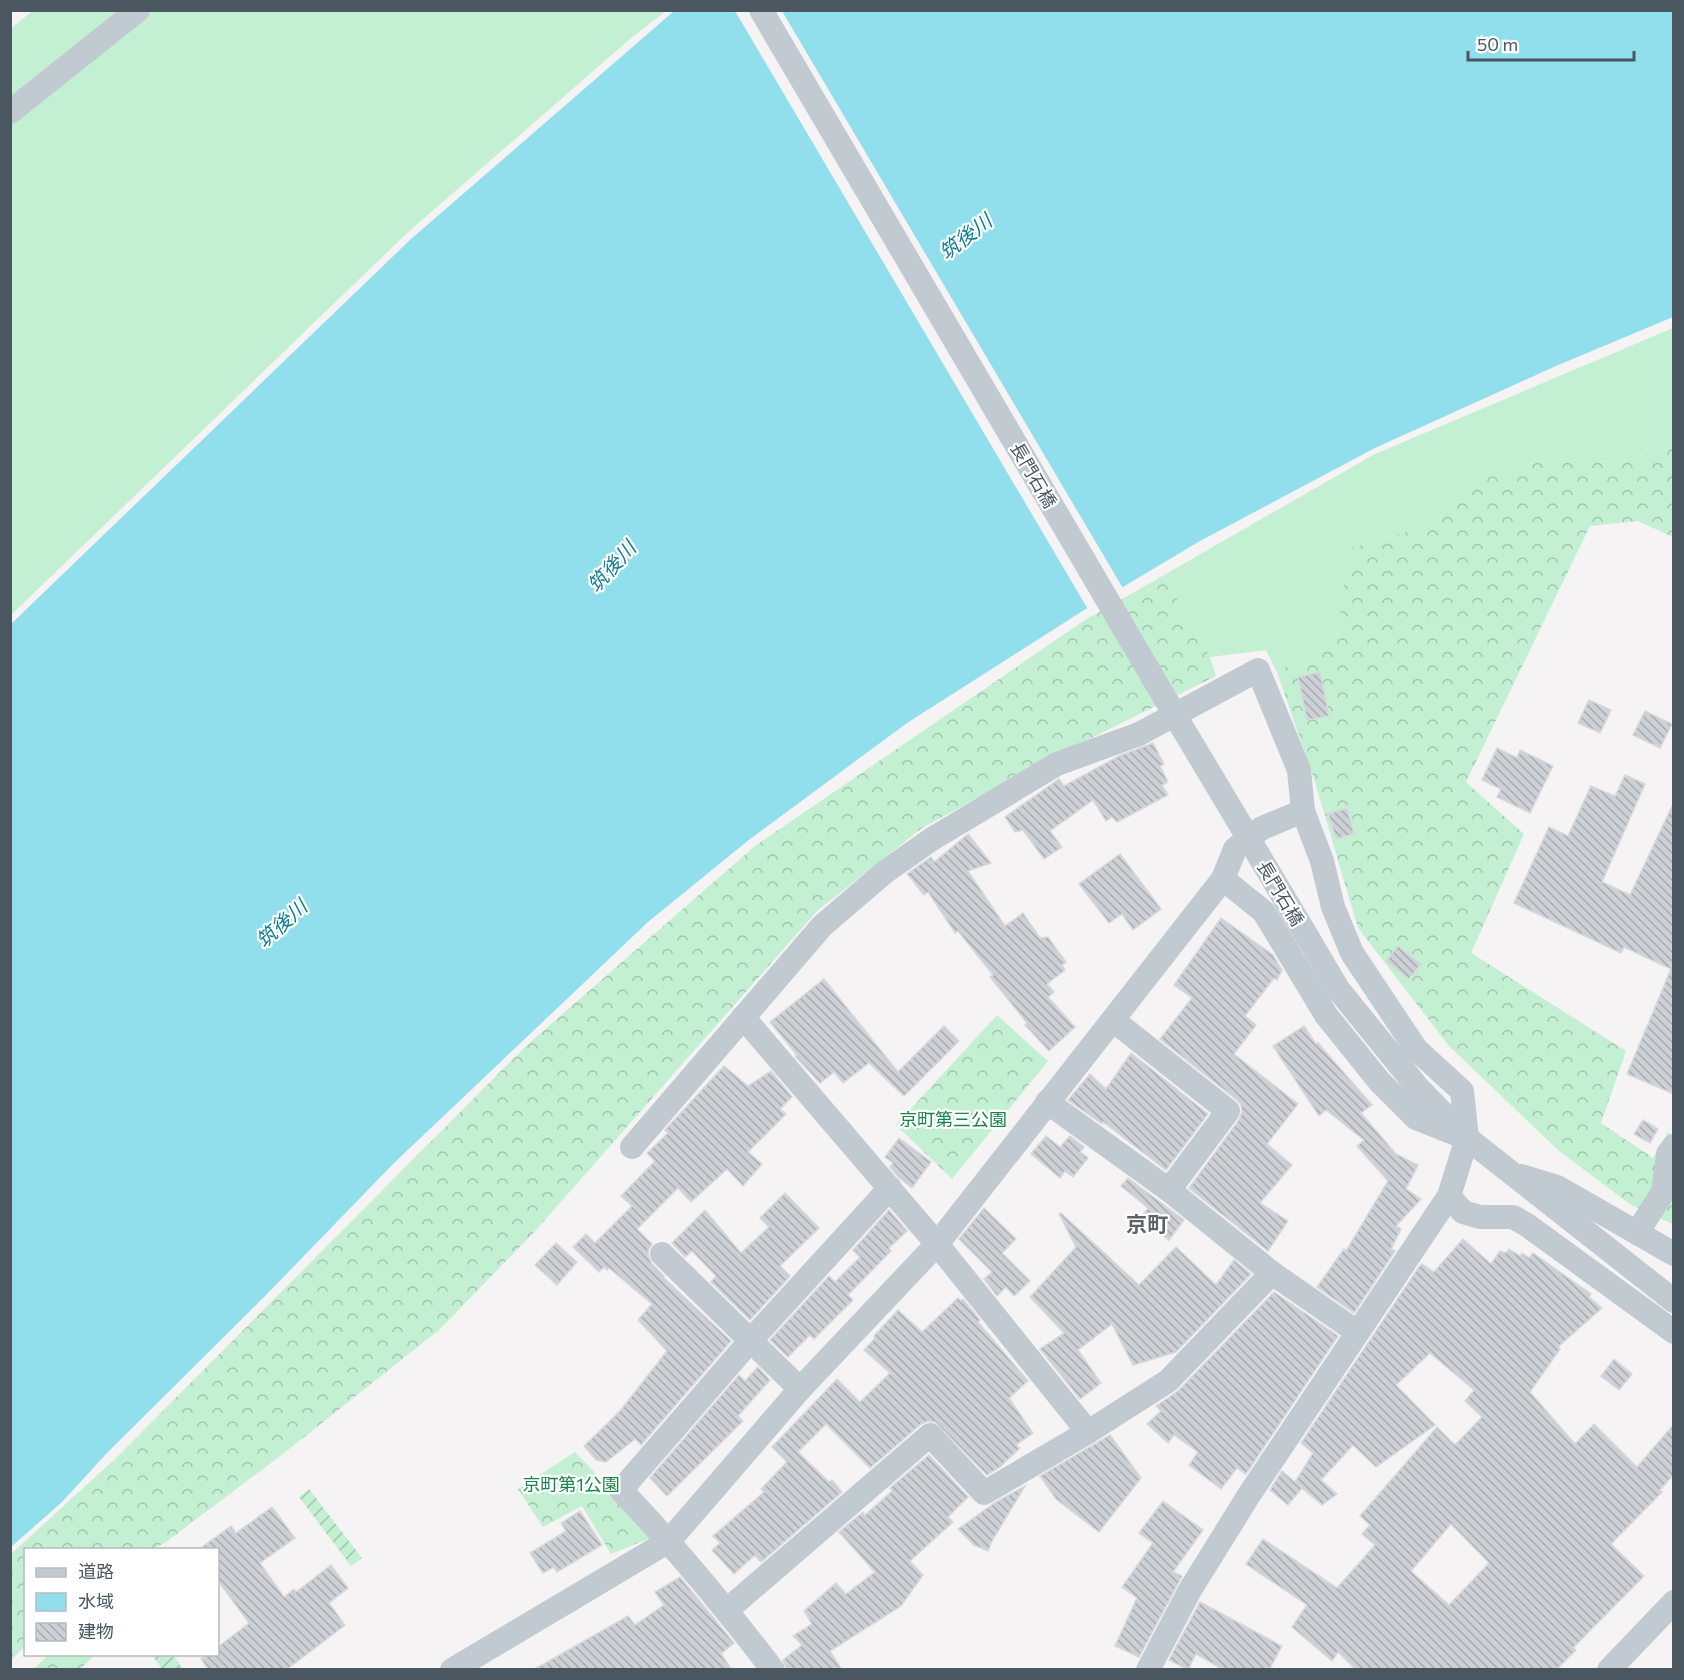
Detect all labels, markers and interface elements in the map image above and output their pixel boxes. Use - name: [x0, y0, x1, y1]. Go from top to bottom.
- scale bar: [1468, 24, 1634, 62]
- text: 50 m: [1477, 33, 1518, 55]
- water label: 筑後川: [934, 207, 998, 264]
- street label: 長門石橋: [1006, 438, 1062, 512]
- water label: 筑後川: [582, 534, 641, 596]
- street label: 長門石橋: [1253, 856, 1309, 930]
- water label: 筑後川: [251, 893, 313, 952]
- park label: 京町第三公園: [899, 1108, 1007, 1130]
- district label: 京町: [1126, 1211, 1168, 1236]
- park label: 京町第1公園: [522, 1473, 620, 1495]
- legend: [24, 1548, 219, 1656]
- text: 道路: [78, 1560, 114, 1582]
- text: 水域: [78, 1590, 114, 1612]
- text: 建物: [78, 1620, 114, 1642]

